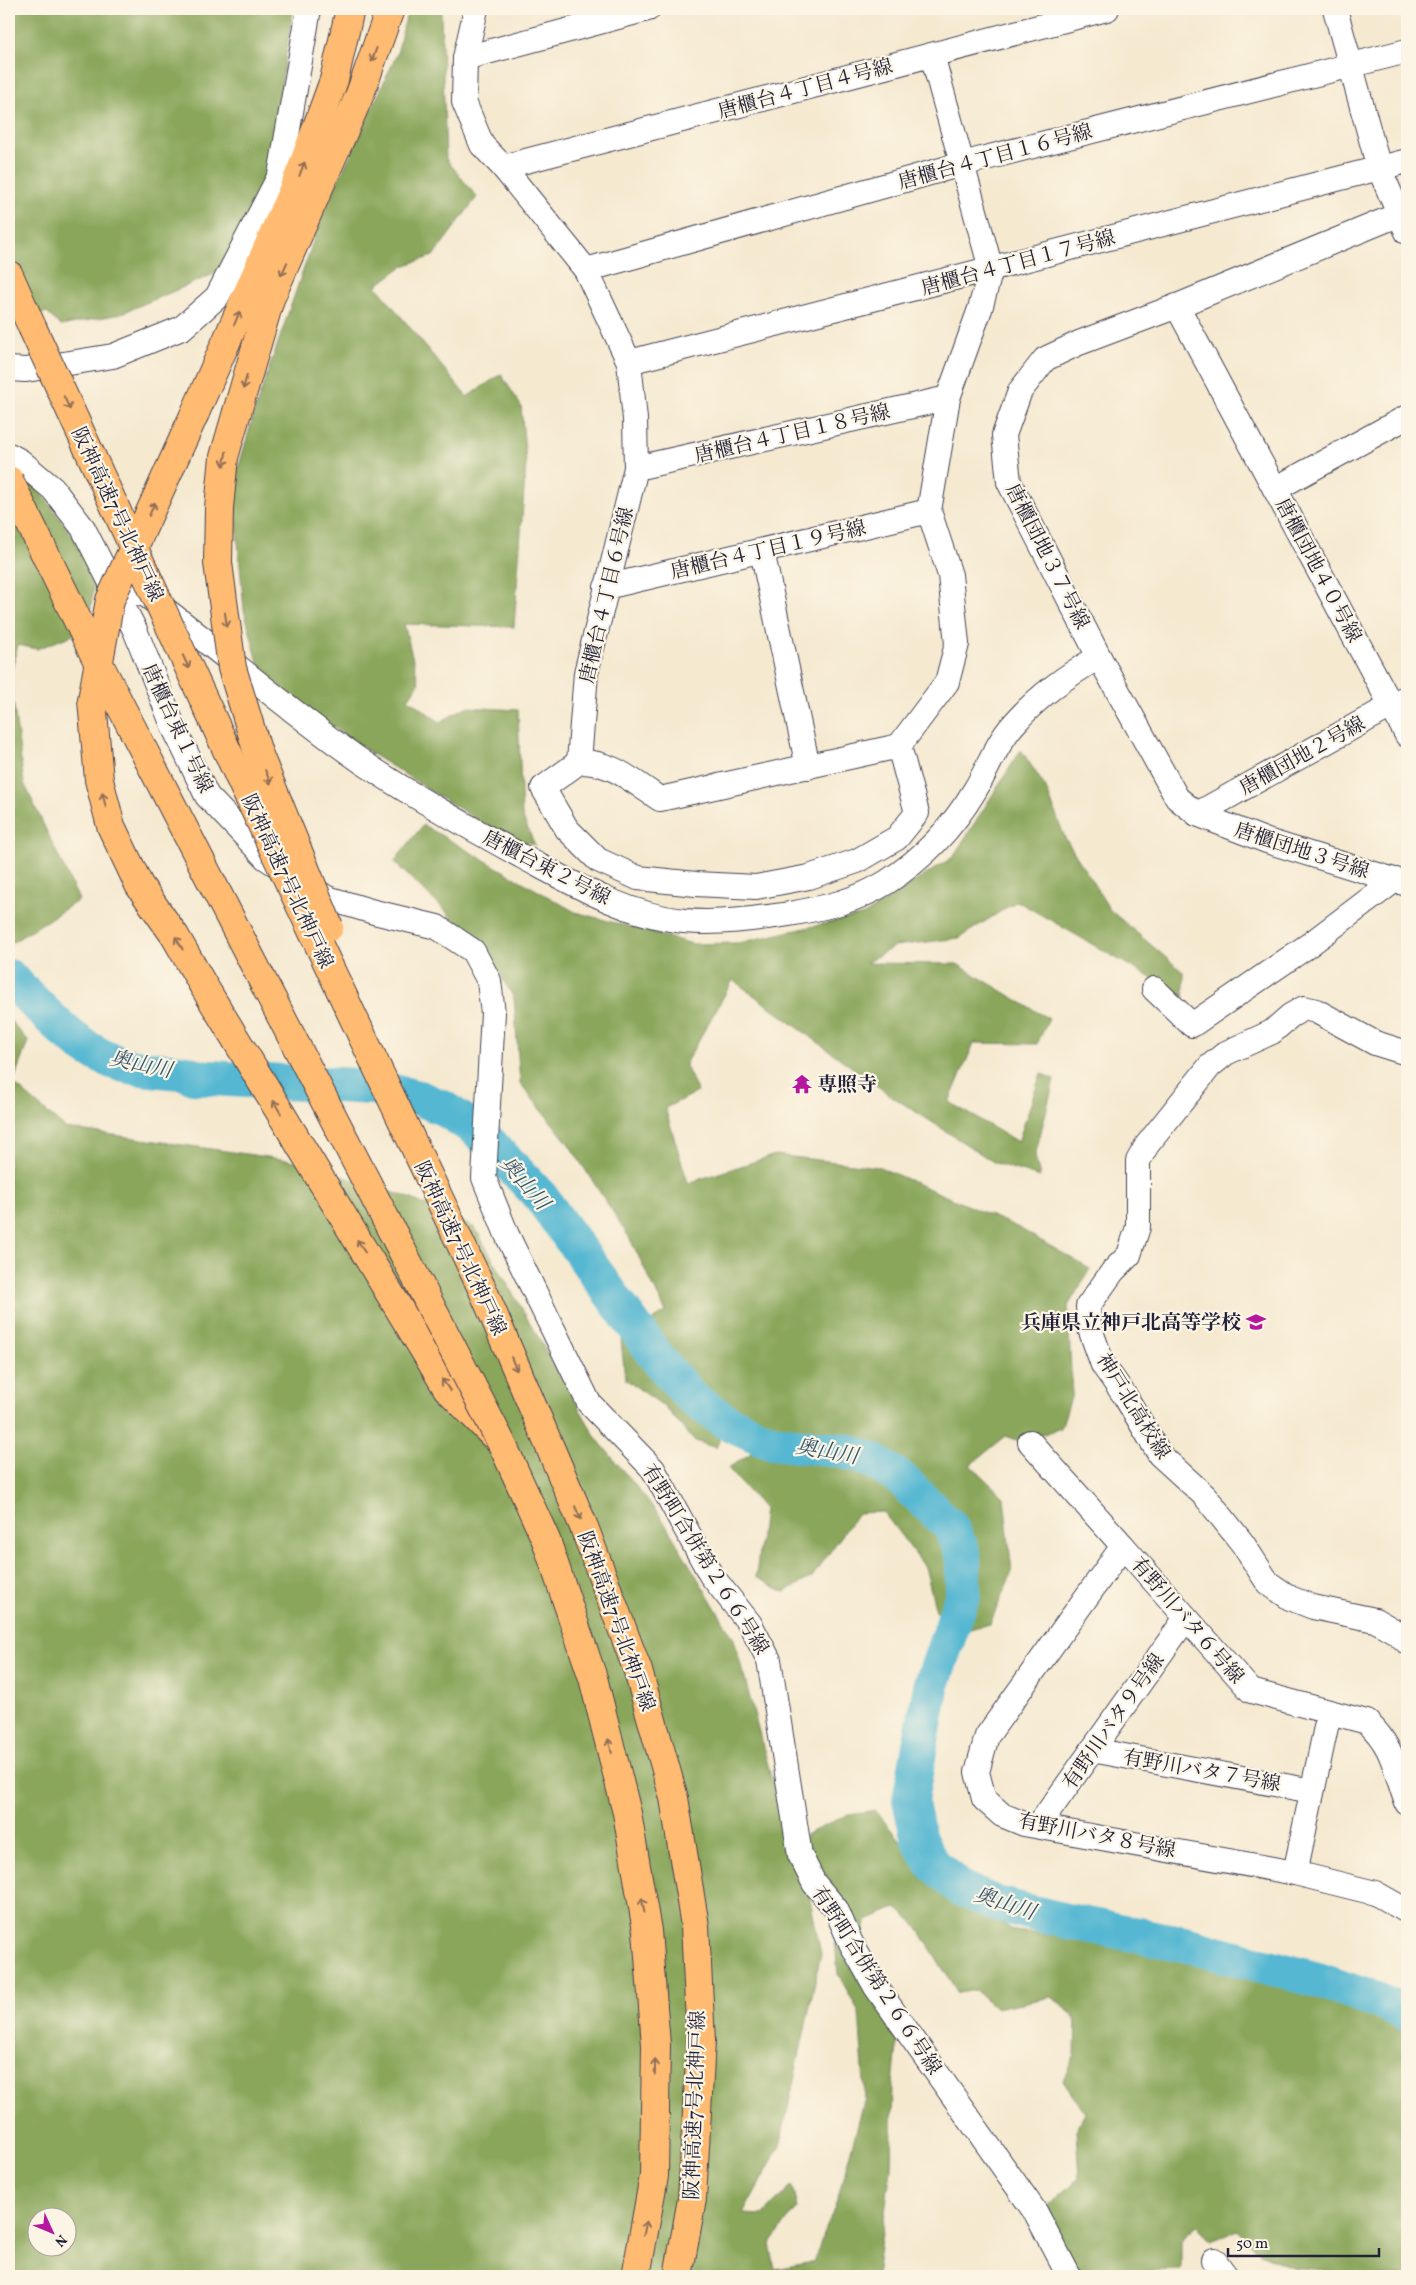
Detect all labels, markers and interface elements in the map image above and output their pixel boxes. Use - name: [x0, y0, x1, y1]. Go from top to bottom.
- one-way arrow: [369, 46, 378, 62]
- street label: 唐櫃台４丁目４号線: [715, 53, 896, 127]
- street label: 唐櫃台４丁目１６号線: [895, 119, 1096, 197]
- one-way arrow: [298, 161, 307, 177]
- street label: 唐櫃台４丁目１７号線: [918, 225, 1119, 303]
- one-way arrow: [279, 261, 289, 276]
- one-way arrow: [233, 311, 243, 326]
- one-way arrow: [240, 373, 250, 389]
- one-way arrow: [63, 395, 72, 410]
- street label: 唐櫃台４丁目１８号線: [692, 399, 893, 471]
- street label: 阪神高速7号北神戸線: [63, 423, 169, 607]
- one-way arrow: [219, 450, 229, 466]
- street label: 唐櫃団地３７号線: [997, 479, 1095, 635]
- street label: 唐櫃団地４０号線: [1267, 494, 1367, 648]
- one-way arrow: [147, 502, 157, 517]
- street label: 唐櫃台４丁目６号線: [574, 505, 642, 686]
- street label: 唐櫃台４丁目１９号線: [668, 515, 869, 587]
- one-way arrow: [221, 612, 231, 628]
- one-way arrow: [182, 654, 191, 669]
- street label: 唐櫃台東１号線: [134, 659, 218, 798]
- street label: 唐櫃団地２号線: [1235, 711, 1371, 803]
- one-way arrow: [263, 769, 273, 784]
- street label: 阪神高速7号北神戸線: [233, 790, 339, 974]
- one-way arrow: [99, 792, 109, 808]
- street label: 唐櫃団地３号線: [1230, 817, 1372, 887]
- street label: 唐櫃台東２号線: [477, 825, 615, 913]
- one-way arrow: [173, 936, 183, 950]
- water label: 奥山川: [107, 1045, 176, 1087]
- place label: 専照寺: [817, 1072, 877, 1100]
- temple icon: 専照寺: [791, 1073, 813, 1095]
- one-way arrow: [271, 1101, 281, 1115]
- water label: 奥山川: [492, 1151, 557, 1219]
- street label: 阪神高速7号北神戸線: [406, 1157, 512, 1341]
- one-way arrow: [355, 1240, 365, 1254]
- place label: 兵庫県立神戸北高等学校: [1021, 1310, 1241, 1338]
- school or university icon: 兵庫県立神戸北高等学校: [1245, 1311, 1267, 1333]
- street label: 神戸北高校線: [1089, 1349, 1176, 1465]
- one-way arrow: [510, 1356, 520, 1371]
- one-way arrow: [440, 1379, 451, 1392]
- water label: 奥山川: [793, 1433, 862, 1473]
- street label: 有野町合併第２６６号線: [634, 1459, 774, 1661]
- one-way arrow: [575, 1506, 584, 1521]
- street label: 阪神高速7号北神戸線: [570, 1528, 661, 1716]
- street label: 有野川バタ６号線: [1123, 1552, 1250, 1691]
- street label: 有野川バタ９号線: [1057, 1649, 1172, 1796]
- one-way arrow: [605, 1738, 614, 1754]
- street label: 有野川バタ７号線: [1120, 1744, 1283, 1800]
- street label: 有野川バタ８号線: [1015, 1808, 1178, 1866]
- street label: 有野町合併第２６６号線: [804, 1881, 947, 2081]
- water label: 奥山川: [970, 1881, 1041, 1929]
- one-way arrow: [637, 1897, 647, 1913]
- street label: 阪神高速7号北神戸線: [679, 2010, 713, 2200]
- one-way arrow: [651, 2059, 660, 2075]
- north arrow: [28, 2208, 78, 2258]
- one-way arrow: [640, 2221, 650, 2237]
- scale bar: [1228, 2225, 1380, 2257]
- text: N: [50, 2230, 71, 2250]
- text: 50 m: [1236, 2234, 1268, 2255]

